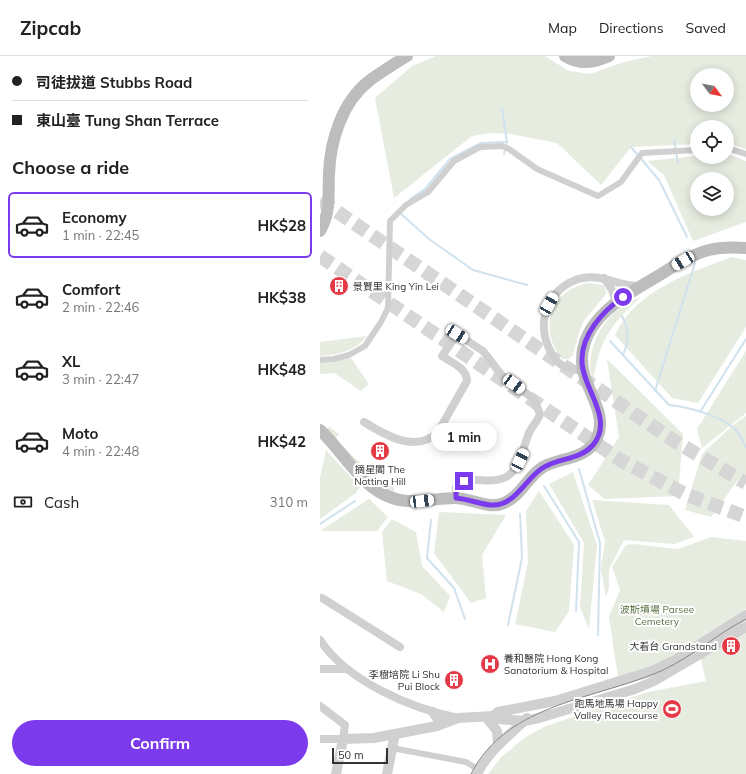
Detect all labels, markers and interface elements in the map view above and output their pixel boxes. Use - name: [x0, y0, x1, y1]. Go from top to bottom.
- text: Zipcab: [20, 16, 81, 40]
- text: Map: [548, 19, 577, 37]
- text: Directions: [599, 19, 664, 37]
- text: Saved: [686, 19, 726, 37]
- north arrow: [690, 68, 734, 112]
- map controls: [690, 68, 734, 216]
- text: 司徒拔道 Stubbs Road: [36, 73, 192, 92]
- text: 東山臺 Tung Shan Terrace: [36, 111, 219, 130]
- button: locate: [690, 120, 734, 164]
- text: Choose a ride: [12, 156, 129, 179]
- button: layers: [690, 172, 734, 216]
- icon: car: [14, 207, 50, 243]
- text: Economy: [62, 208, 127, 227]
- text: HK$28: [257, 216, 306, 235]
- text: 1 min · 22:45: [62, 227, 139, 243]
- car: [670, 250, 696, 272]
- building icon: 景賢里 King Yin Lei: [328, 275, 350, 297]
- icon: car: [14, 279, 50, 315]
- text: Comfort: [62, 280, 120, 299]
- place label: 景賢里 King Yin Lei: [353, 280, 439, 293]
- text: HK$38: [257, 288, 306, 307]
- route start: [614, 288, 632, 306]
- car: [538, 291, 560, 317]
- text: 2 min · 22:46: [62, 299, 139, 315]
- car: [444, 323, 470, 345]
- icon: car: [14, 351, 50, 387]
- text: XL: [62, 352, 80, 371]
- text: HK$48: [257, 360, 306, 379]
- text: 3 min · 22:47: [62, 371, 139, 387]
- car: [501, 372, 527, 396]
- icon: car: [14, 423, 50, 459]
- callout: 1 min: [431, 423, 497, 451]
- text: Moto: [62, 424, 98, 443]
- text: 1 min: [447, 429, 481, 445]
- text: HK$42: [257, 432, 306, 451]
- building icon: 摘星閣 The Notting Hill: [369, 440, 391, 462]
- text: 4 min · 22:48: [62, 443, 139, 459]
- car: [509, 447, 531, 473]
- place label: 摘星閣 The Notting Hill: [354, 463, 406, 488]
- route end: [455, 472, 473, 490]
- icon: cash: [12, 491, 34, 513]
- text: Cash: [44, 493, 79, 512]
- text: 310 m: [270, 494, 308, 510]
- car: [409, 494, 435, 508]
- park label: 波斯墳場 Parsee Cemetery: [620, 603, 694, 628]
- building icon: 大看台 Grandstand: [720, 635, 742, 657]
- place label: 大看台 Grandstand: [629, 640, 717, 653]
- place label: 養和醫院 Hong Kong Sanatorium & Hospital: [504, 652, 608, 677]
- hospital icon: 養和醫院 Hong Kong Sanatorium & Hospital: [479, 653, 501, 675]
- place label: 李樹培院 Li Shu Pui Block: [369, 668, 441, 693]
- building icon: 李樹培院 Li Shu Pui Block: [443, 669, 465, 691]
- place label: 跑馬地馬場 Happy Valley Racecourse: [574, 697, 659, 722]
- sports icon: 跑馬地馬場 Happy Valley Racecourse: [661, 698, 683, 720]
- button: Confirm: [12, 720, 308, 766]
- scale bar: [332, 746, 388, 765]
- text: 50 m: [338, 748, 364, 762]

